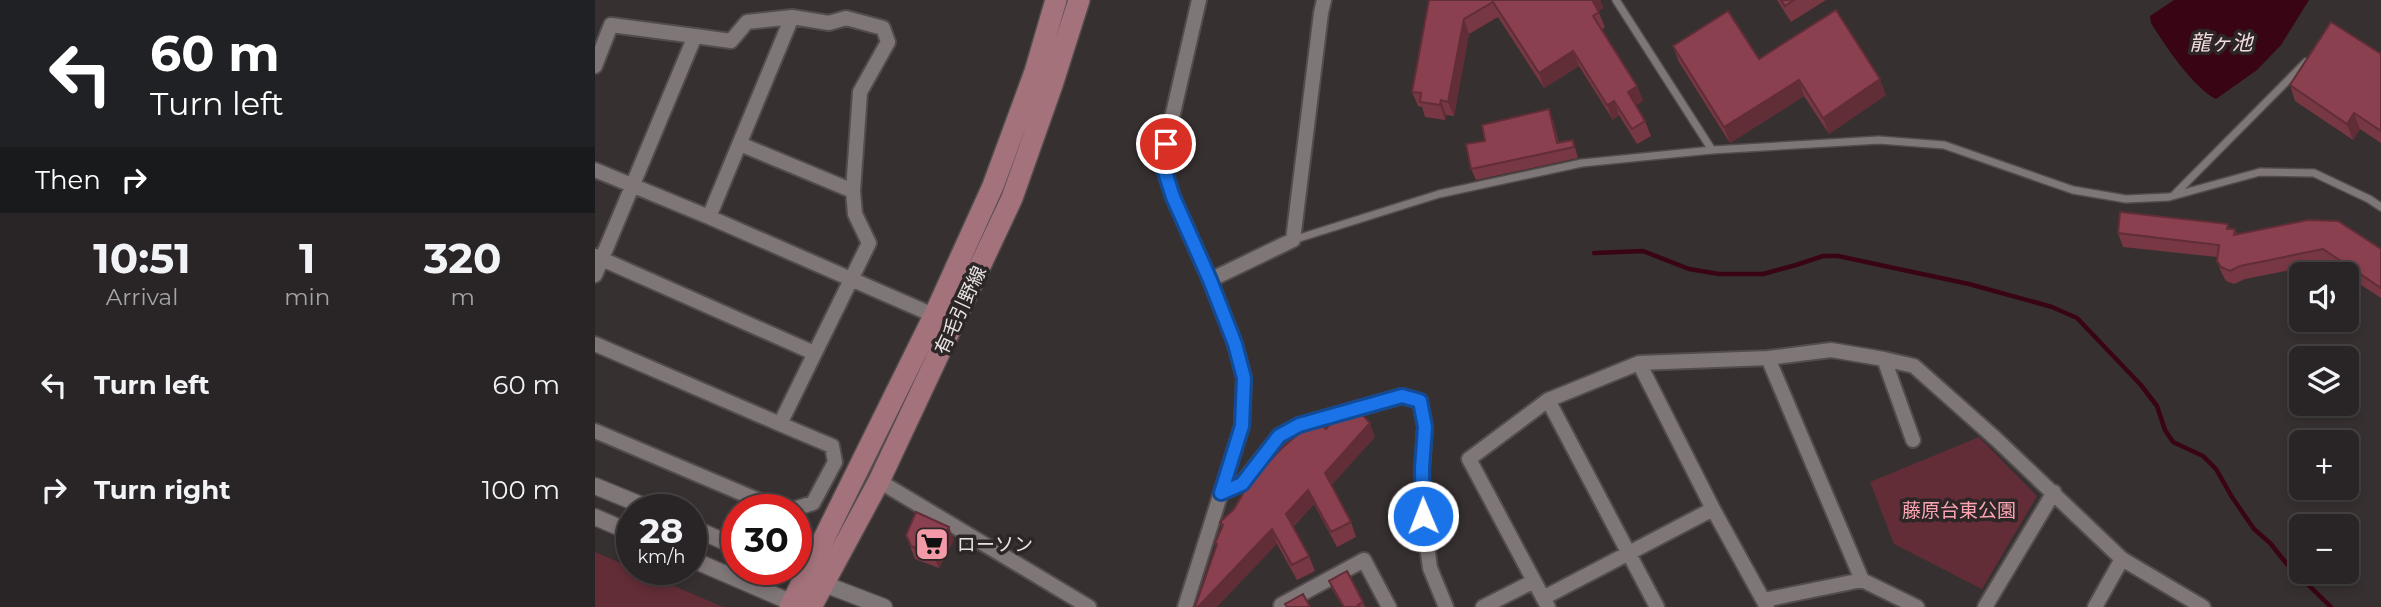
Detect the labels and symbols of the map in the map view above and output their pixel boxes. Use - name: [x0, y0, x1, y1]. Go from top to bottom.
- water label: 龍ヶ池: [2190, 30, 2254, 55]
- pin: [1136, 114, 1196, 174]
- street label: 有毛引野線: [930, 262, 991, 358]
- position arrow: [1386, 479, 1460, 553]
- speed limit sign: 30: [721, 494, 812, 585]
- park label: 藤原台東公園: [1902, 499, 2016, 522]
- supermarket icon: ローソン: [913, 525, 951, 563]
- place label: ローソン: [957, 533, 1033, 556]

